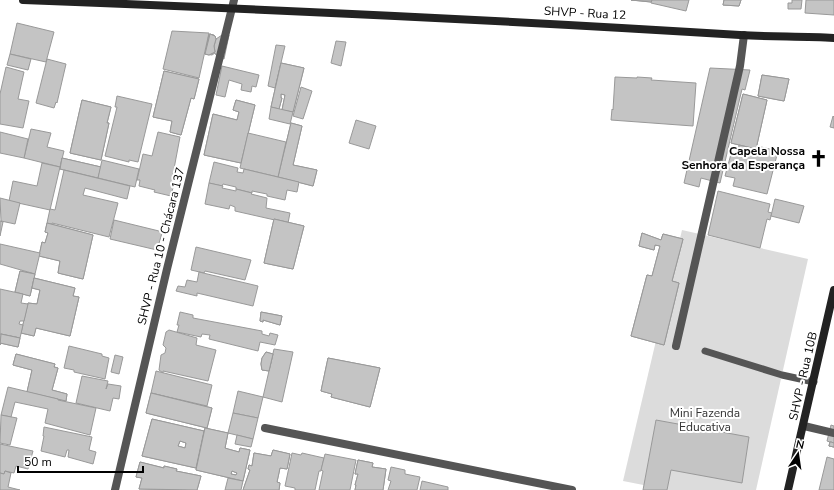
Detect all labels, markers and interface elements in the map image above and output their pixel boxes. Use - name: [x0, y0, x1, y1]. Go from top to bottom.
- street label: SHVP - Rua 12: [544, 3, 626, 23]
- place label: Capela Nossa Senhora da Esperança: [681, 143, 805, 173]
- church icon: Capela Nossa Senhora da Esperança: [808, 148, 828, 168]
- street label: SHVP - Rua 10 - Chácara 137: [134, 166, 188, 326]
- street label: SHVP - Rua 10B: [785, 330, 821, 422]
- park label: Mini Fazenda Educativa: [670, 405, 740, 435]
- north arrow: [778, 434, 818, 474]
- text: N: [794, 437, 806, 453]
- scale bar: [18, 448, 143, 474]
- text: 50 m: [24, 454, 52, 470]

